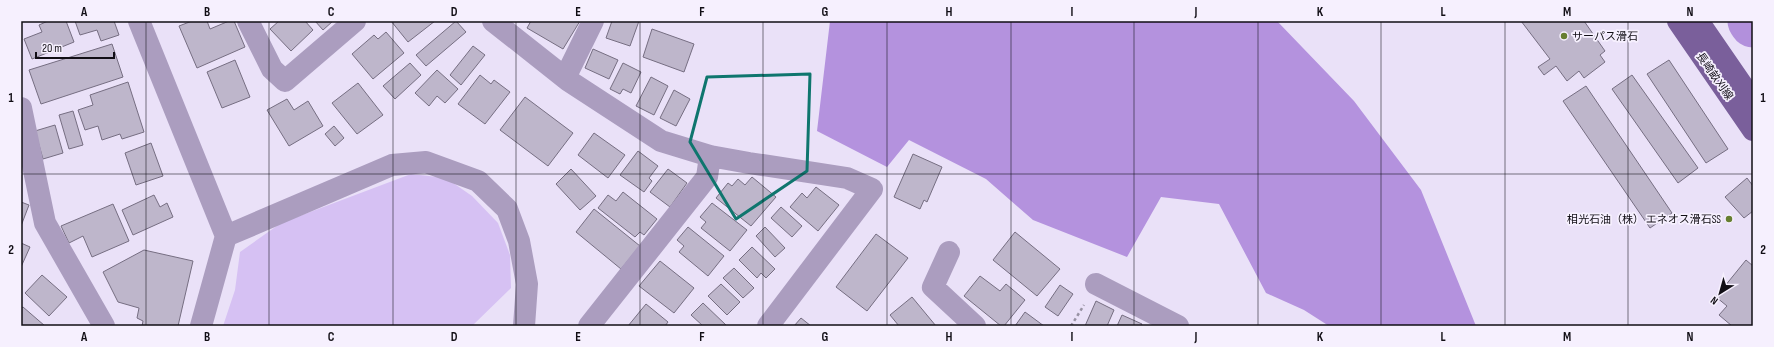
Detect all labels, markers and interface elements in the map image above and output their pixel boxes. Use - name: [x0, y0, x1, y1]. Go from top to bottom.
- text: A: [80, 4, 88, 20]
- text: B: [204, 4, 210, 20]
- text: C: [328, 4, 335, 20]
- text: D: [451, 4, 458, 20]
- text: E: [575, 4, 581, 20]
- text: F: [699, 4, 705, 20]
- text: G: [822, 4, 829, 20]
- text: H: [946, 4, 953, 20]
- text: I: [1071, 4, 1074, 20]
- text: J: [1194, 4, 1198, 20]
- text: K: [1317, 4, 1324, 20]
- text: L: [1440, 4, 1446, 20]
- text: M: [1563, 4, 1571, 20]
- text: N: [1687, 4, 1694, 20]
- place label: サーパス滑石: [1572, 30, 1638, 43]
- marker: サーパス滑石: [1559, 31, 1569, 41]
- scale bar: [36, 34, 114, 60]
- text: 20 m: [42, 41, 62, 56]
- street label: 長崎畝刈線: [1693, 50, 1736, 103]
- text: 1: [8, 90, 14, 106]
- text: 1: [1760, 90, 1766, 106]
- place label: 相光石油（株） エネオス滑石SS: [1567, 213, 1721, 226]
- marker: 相光石油（株） エネオス滑石SS: [1724, 214, 1734, 224]
- text: 2: [8, 242, 14, 258]
- text: 2: [1760, 242, 1766, 258]
- north arrow: [1700, 273, 1740, 313]
- text: N: [1708, 294, 1721, 308]
- text: A: [80, 329, 88, 345]
- text: B: [204, 329, 210, 345]
- text: C: [328, 329, 335, 345]
- text: D: [451, 329, 458, 345]
- text: E: [575, 329, 581, 345]
- text: F: [699, 329, 705, 345]
- text: G: [822, 329, 829, 345]
- text: H: [946, 329, 953, 345]
- text: I: [1071, 329, 1074, 345]
- text: J: [1194, 329, 1198, 345]
- text: K: [1317, 329, 1324, 345]
- text: L: [1440, 329, 1446, 345]
- text: M: [1563, 329, 1571, 345]
- text: N: [1687, 329, 1694, 345]

